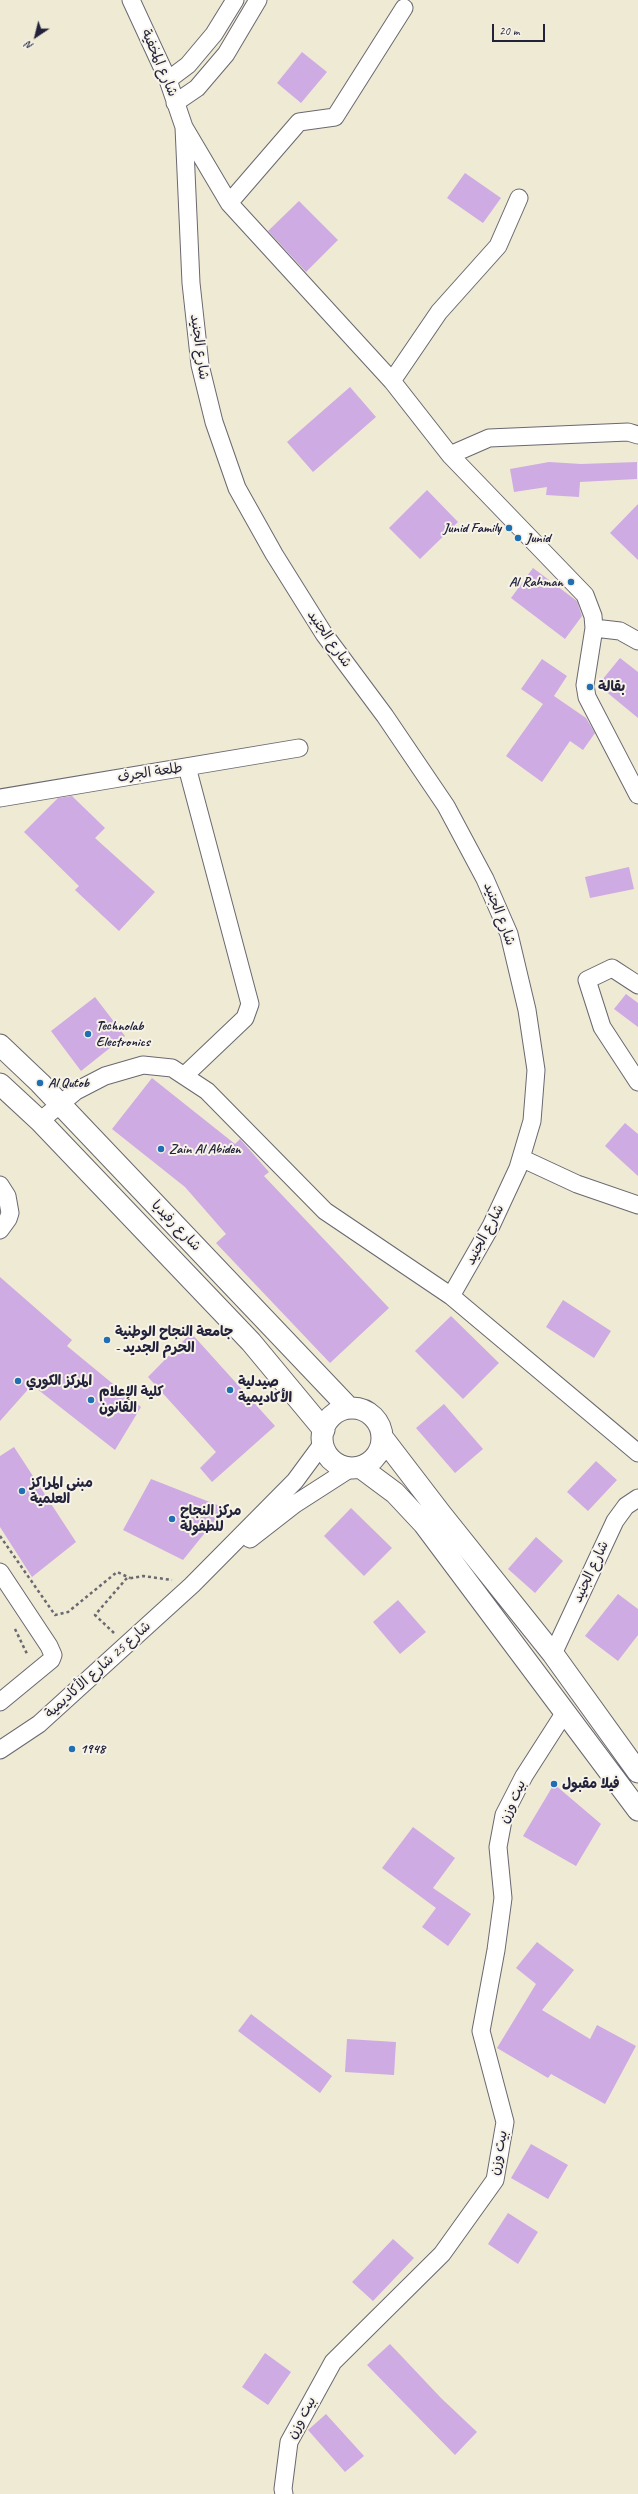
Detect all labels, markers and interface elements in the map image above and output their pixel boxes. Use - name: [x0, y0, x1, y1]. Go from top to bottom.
- north arrow: [16, 16, 56, 56]
- scale bar: [494, 16, 547, 42]
- text: 20 m: [499, 23, 519, 39]
- street label: شارع المخفية: [137, 27, 181, 99]
- text: N: [22, 38, 36, 54]
- street label: شارع الجنيد: [186, 313, 212, 381]
- place label: Junid Family: [443, 520, 501, 536]
- marker: Junid Family: [504, 523, 514, 533]
- place label: Junid: [526, 530, 550, 546]
- marker: Junid: [513, 533, 523, 543]
- place label: Al Rahman: [509, 574, 563, 590]
- marker: Al Rahman: [566, 577, 576, 587]
- street label: شارع الجنيد: [303, 607, 355, 671]
- place label: بقالة: [598, 679, 625, 695]
- marker: بقالة: [585, 682, 595, 692]
- street label: طلعة الجرف: [116, 760, 184, 786]
- street label: شارع الجنيد: [479, 880, 519, 948]
- place label: Technolab Electronics: [96, 1018, 150, 1050]
- marker: Technolab Electronics: [83, 1029, 93, 1039]
- place label: Al Qutob: [48, 1075, 89, 1091]
- marker: Al Qutob: [35, 1078, 45, 1088]
- place label: Zain Al Abiden: [169, 1141, 241, 1157]
- marker: Zain Al Abiden: [156, 1144, 166, 1154]
- street label: شارع رفيديا: [148, 1197, 204, 1255]
- street label: شارع الجنيد: [462, 1202, 508, 1268]
- place label: جامعة النجاح الوطنية - الحرم الجديد: [115, 1324, 233, 1356]
- marker: جامعة النجاح الوطنية - الحرم الجديد: [102, 1335, 112, 1345]
- place label: المركز الكوري: [26, 1373, 92, 1389]
- place label: صيدلية الأكاديمية: [238, 1374, 292, 1406]
- marker: المركز الكوري: [13, 1376, 23, 1386]
- place label: كلية الإعلام القانون: [99, 1384, 164, 1416]
- marker: صيدلية الأكاديمية: [225, 1385, 235, 1395]
- marker: كلية الإعلام القانون: [86, 1395, 96, 1405]
- place label: مبنى المراكز العلمية: [30, 1475, 93, 1508]
- marker: مبنى المراكز العلمية: [17, 1486, 27, 1496]
- place label: مركز النجاح للطفولة: [180, 1503, 241, 1536]
- marker: مركز النجاح للطفولة: [167, 1514, 177, 1524]
- street label: شارع الجنيد: [569, 1538, 613, 1606]
- street label: شارع 25 شارع الأكاديمية: [42, 1618, 154, 1722]
- place label: 1948: [80, 1741, 105, 1757]
- marker: 1948: [67, 1744, 77, 1754]
- place label: فيلا مقبول: [562, 1776, 620, 1792]
- street label: بيت وزن: [496, 1778, 530, 1826]
- marker: فيلا مقبول: [549, 1779, 559, 1789]
- street label: بيت وزن: [486, 2129, 512, 2177]
- street label: بيت وزن: [284, 2394, 320, 2442]

